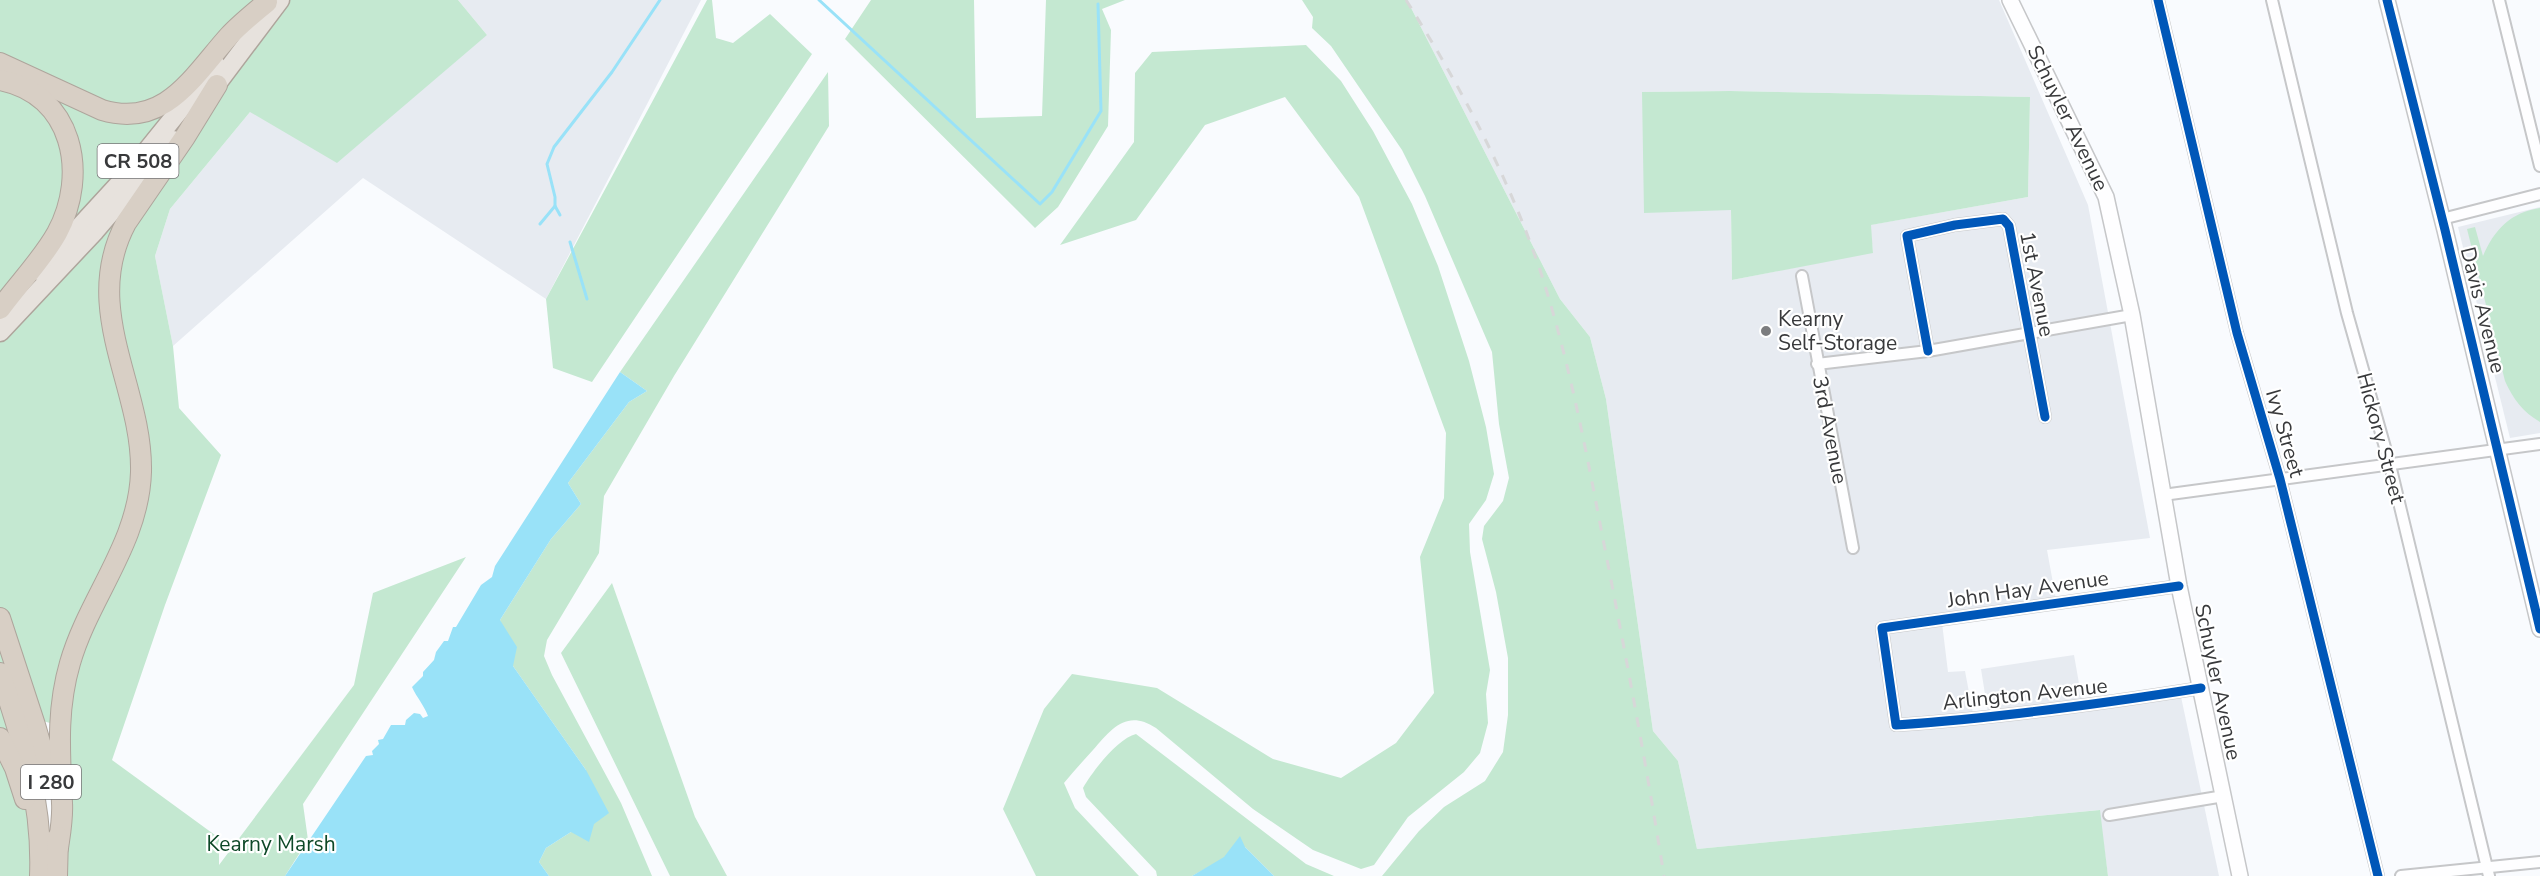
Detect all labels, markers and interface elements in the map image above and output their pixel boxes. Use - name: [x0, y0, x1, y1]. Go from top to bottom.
- street label: Schuyler Avenue: [2021, 40, 2115, 196]
- road number: CR 508: [98, 144, 178, 178]
- street label: 1st Avenue: [2013, 229, 2061, 339]
- street label: Davis Avenue: [2454, 244, 2512, 376]
- place label: Kearny Self-Storage: [1778, 305, 1897, 357]
- marker: Kearny Self-Storage: [1759, 324, 1773, 338]
- street label: Hickory Street: [2350, 370, 2412, 507]
- street label: 3rd Avenue: [1806, 374, 1854, 486]
- street label: Ivy Street: [2259, 386, 2311, 481]
- street label: John Hay Avenue: [1945, 564, 2110, 614]
- street label: Schuyler Avenue: [2188, 601, 2248, 763]
- street label: Arlington Avenue: [1941, 671, 2109, 717]
- road number: I 280: [21, 765, 81, 799]
- park label: Kearny Marsh: [206, 830, 336, 858]

